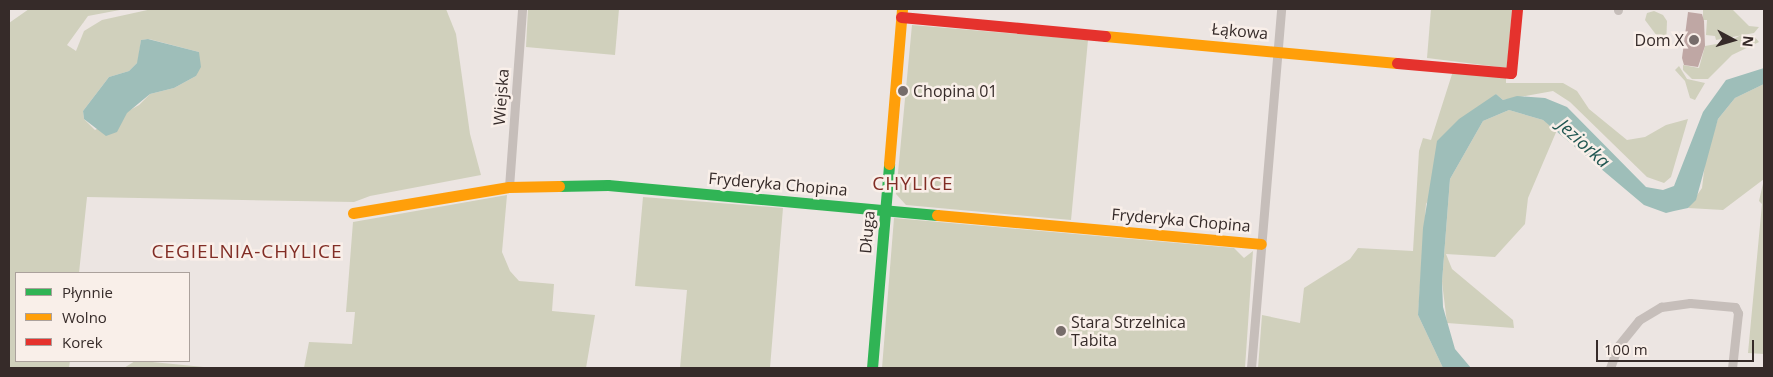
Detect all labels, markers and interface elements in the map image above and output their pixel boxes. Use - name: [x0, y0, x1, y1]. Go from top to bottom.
- north arrow: [1708, 15, 1758, 65]
- street label: Łąkowa: [1211, 19, 1269, 43]
- place label: Dom X: [1635, 30, 1684, 50]
- marker: Dom X: [1688, 34, 1700, 46]
- text: N: [1738, 35, 1758, 48]
- street label: Wiejska: [489, 68, 513, 126]
- place label: Chopina 01: [913, 81, 998, 101]
- marker: Chopina 01: [897, 85, 909, 97]
- water label: Jeziorka: [1554, 114, 1614, 172]
- street label: Fryderyka Chopina: [708, 168, 848, 200]
- district label: CHYLICE: [871, 173, 955, 195]
- street label: Fryderyka Chopina: [1111, 204, 1251, 236]
- street label: Długa: [856, 210, 878, 254]
- district label: CEGIELNIA-CHYLICE: [149, 241, 345, 263]
- legend: [15, 272, 190, 362]
- text: Płynnie: [62, 282, 113, 302]
- text: Wolno: [62, 307, 107, 327]
- place label: Stara Strzelnica Tabita: [1071, 312, 1186, 350]
- marker: Stara Strzelnica Tabita: [1055, 325, 1067, 337]
- scale bar: [1598, 330, 1756, 362]
- text: Korek: [62, 332, 103, 352]
- text: 100 m: [1604, 339, 1648, 359]

